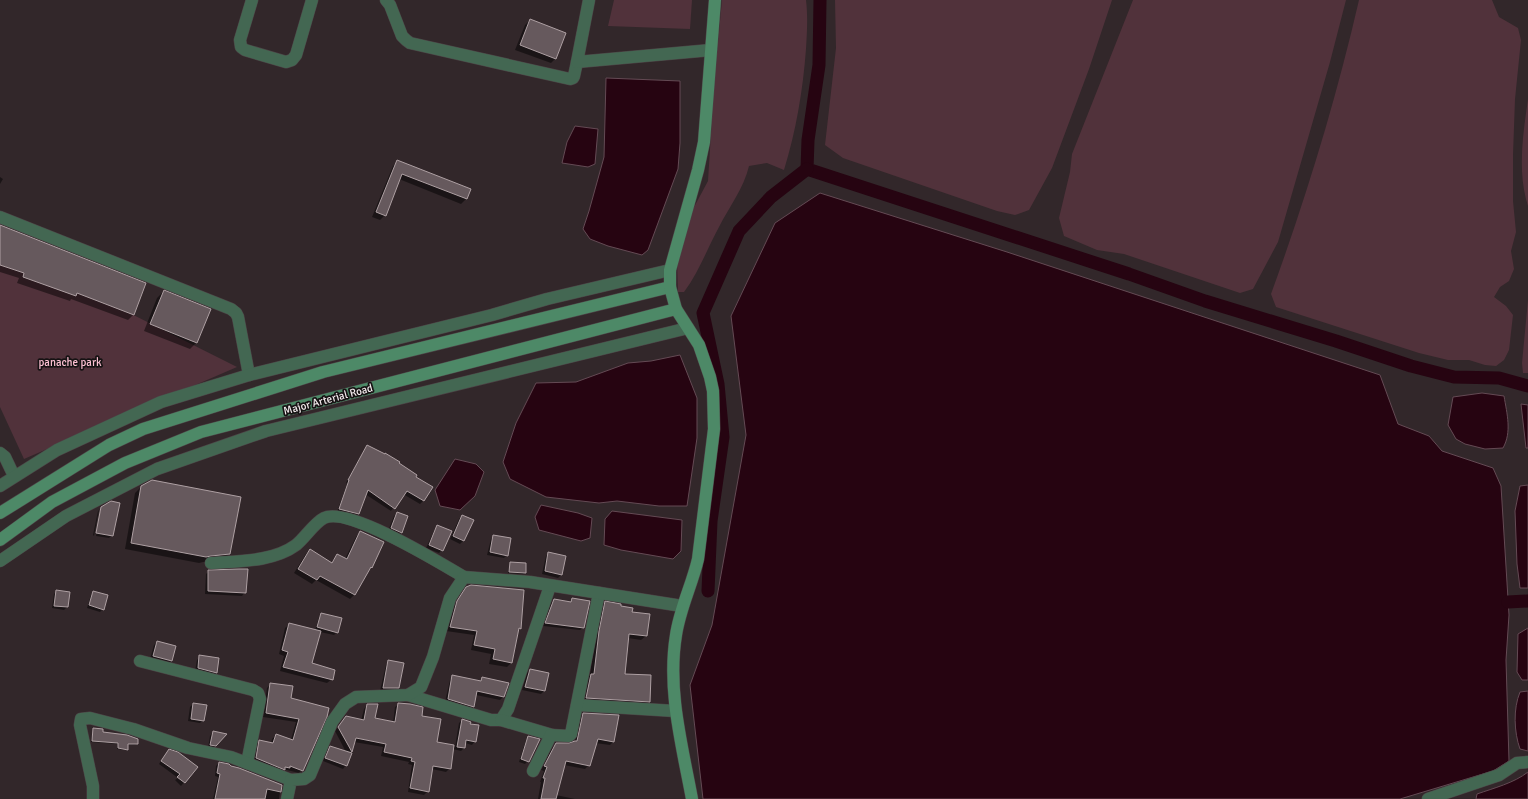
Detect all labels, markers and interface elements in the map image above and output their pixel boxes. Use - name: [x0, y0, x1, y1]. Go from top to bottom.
- park label: panache park: [38, 356, 102, 369]
- street label: Major Arterial Road: [282, 381, 374, 418]

